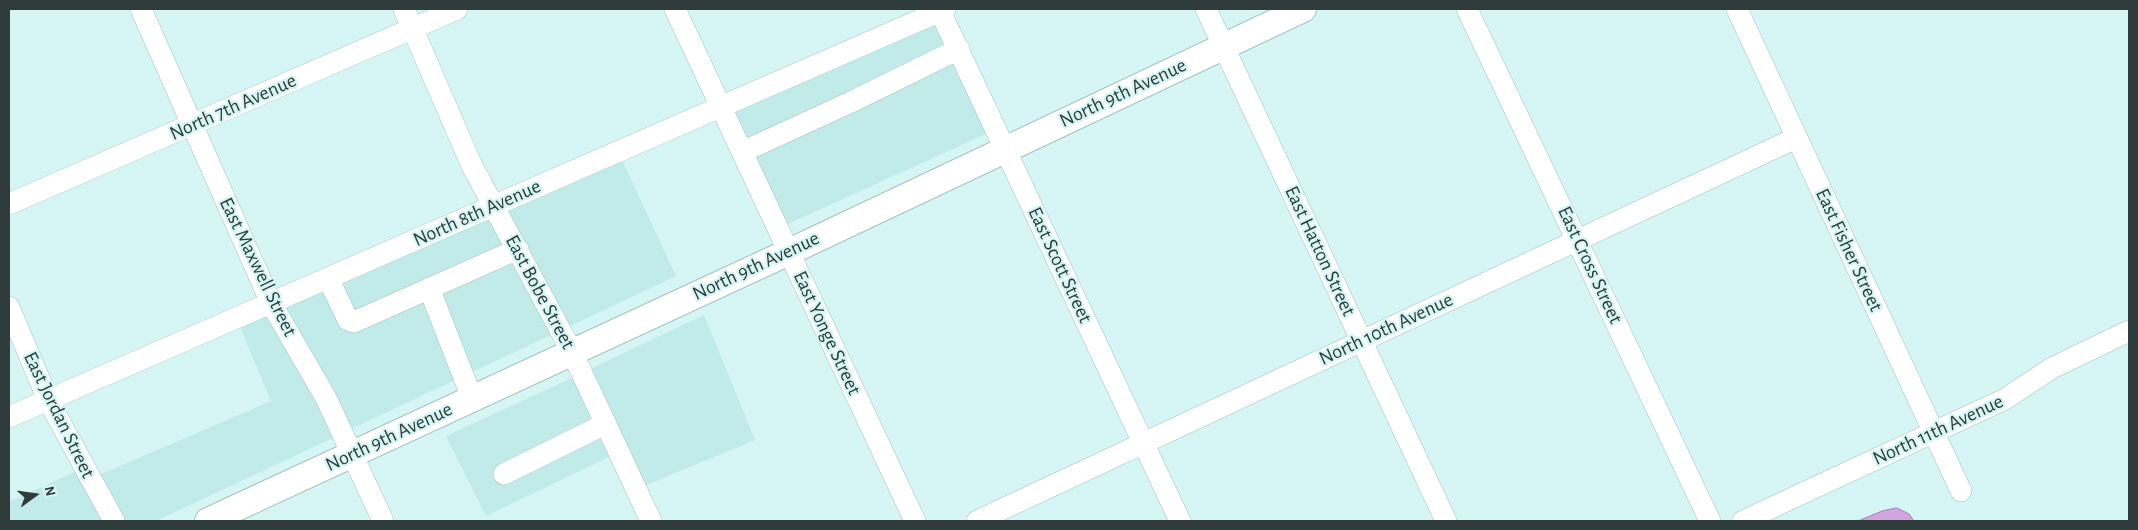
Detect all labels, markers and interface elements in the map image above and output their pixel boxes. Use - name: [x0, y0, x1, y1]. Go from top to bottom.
- street label: North 9th Avenue: [1056, 53, 1190, 133]
- street label: North 7th Avenue: [166, 68, 300, 146]
- street label: North 8th Avenue: [409, 174, 545, 252]
- street label: East Hatton Street: [1279, 182, 1361, 320]
- street label: East Fisher Street: [1810, 185, 1888, 315]
- street label: East Maxwell Street: [214, 194, 302, 340]
- street label: East Cross Street: [1552, 202, 1628, 328]
- street label: East Scott Street: [1023, 203, 1097, 327]
- street label: North 9th Avenue: [689, 226, 823, 306]
- street label: East Bobe Street: [500, 231, 580, 353]
- street label: East Yonge Street: [788, 267, 866, 399]
- street label: North 10th Avenue: [1315, 287, 1457, 371]
- street label: East Jordan Street: [18, 348, 100, 482]
- street label: North 11th Avenue: [1869, 389, 2007, 471]
- street label: North 9th Avenue: [322, 397, 456, 477]
- north arrow: [10, 470, 60, 520]
- text: N: [42, 485, 58, 498]

